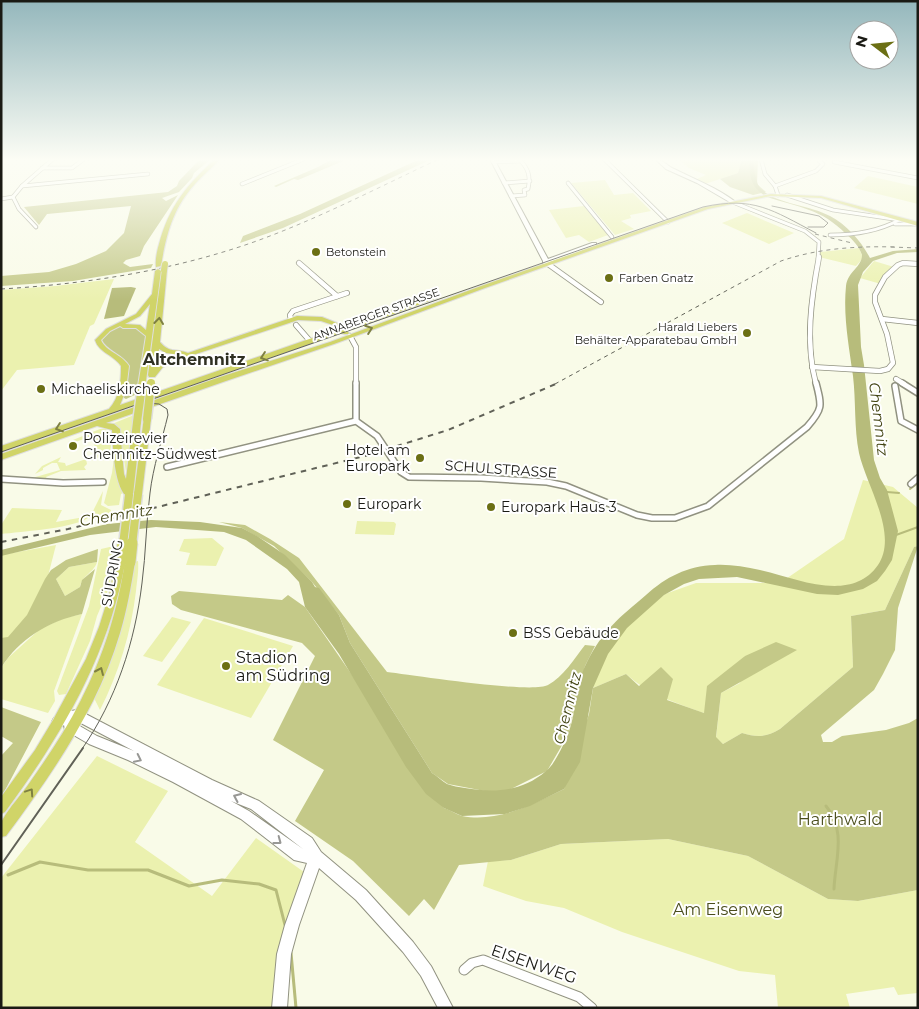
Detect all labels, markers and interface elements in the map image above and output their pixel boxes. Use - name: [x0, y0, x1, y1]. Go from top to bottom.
- north arrow: [849, 20, 899, 70]
- text: N: [851, 33, 872, 49]
- place label: Betonstein: [326, 245, 386, 259]
- marker: Betonstein: [310, 246, 322, 258]
- place label: Farben Gnatz: [619, 271, 694, 285]
- marker: Farben Gnatz: [603, 272, 615, 284]
- street label: ANNABERGER STRASSE: [311, 285, 441, 343]
- one-way arrow: [153, 317, 164, 325]
- place label: Harald Liebers Behälter-Apparatebau GmbH: [575, 320, 738, 347]
- one-way arrow: [364, 325, 373, 335]
- marker: Harald Liebers Behälter-Apparatebau GmbH: [741, 327, 753, 339]
- district label: Altchemnitz: [142, 350, 246, 369]
- one-way arrow: [261, 351, 269, 361]
- place label: Michaeliskirche: [51, 380, 160, 398]
- water label: Chemnitz: [865, 381, 893, 457]
- marker: Michaeliskirche: [35, 383, 47, 395]
- one-way arrow: [55, 422, 64, 432]
- place label: Polizeirevier Chemnitz-Südwest: [83, 429, 217, 463]
- marker: Polizeirevier Chemnitz-Südwest: [67, 440, 79, 452]
- place label: Hotel am Europark: [345, 441, 411, 475]
- marker: Hotel am Europark: [414, 452, 426, 464]
- street label: SCHULSTRASSE: [444, 456, 558, 482]
- place label: Europark: [357, 495, 422, 513]
- marker: Europark: [341, 498, 353, 510]
- place label: Europark Haus 3: [501, 498, 617, 516]
- water label: Chemnitz: [78, 500, 154, 530]
- marker: Europark Haus 3: [485, 501, 497, 513]
- street label: SÜDRING: [97, 538, 127, 608]
- place label: BSS Gebäude: [523, 624, 619, 642]
- marker: BSS Gebäude: [507, 627, 519, 639]
- place label: Stadion am Südring: [236, 648, 330, 685]
- marker: Stadion am Südring: [220, 660, 232, 672]
- one-way arrow: [93, 667, 104, 676]
- water label: Chemnitz: [549, 670, 585, 746]
- one-way arrow: [133, 753, 142, 763]
- one-way arrow: [24, 788, 33, 798]
- one-way arrow: [233, 792, 242, 803]
- park label: Harthwald: [798, 810, 882, 829]
- one-way arrow: [272, 835, 282, 844]
- park label: Am Eisenweg: [673, 900, 783, 919]
- street label: EISENWEG: [489, 940, 579, 988]

